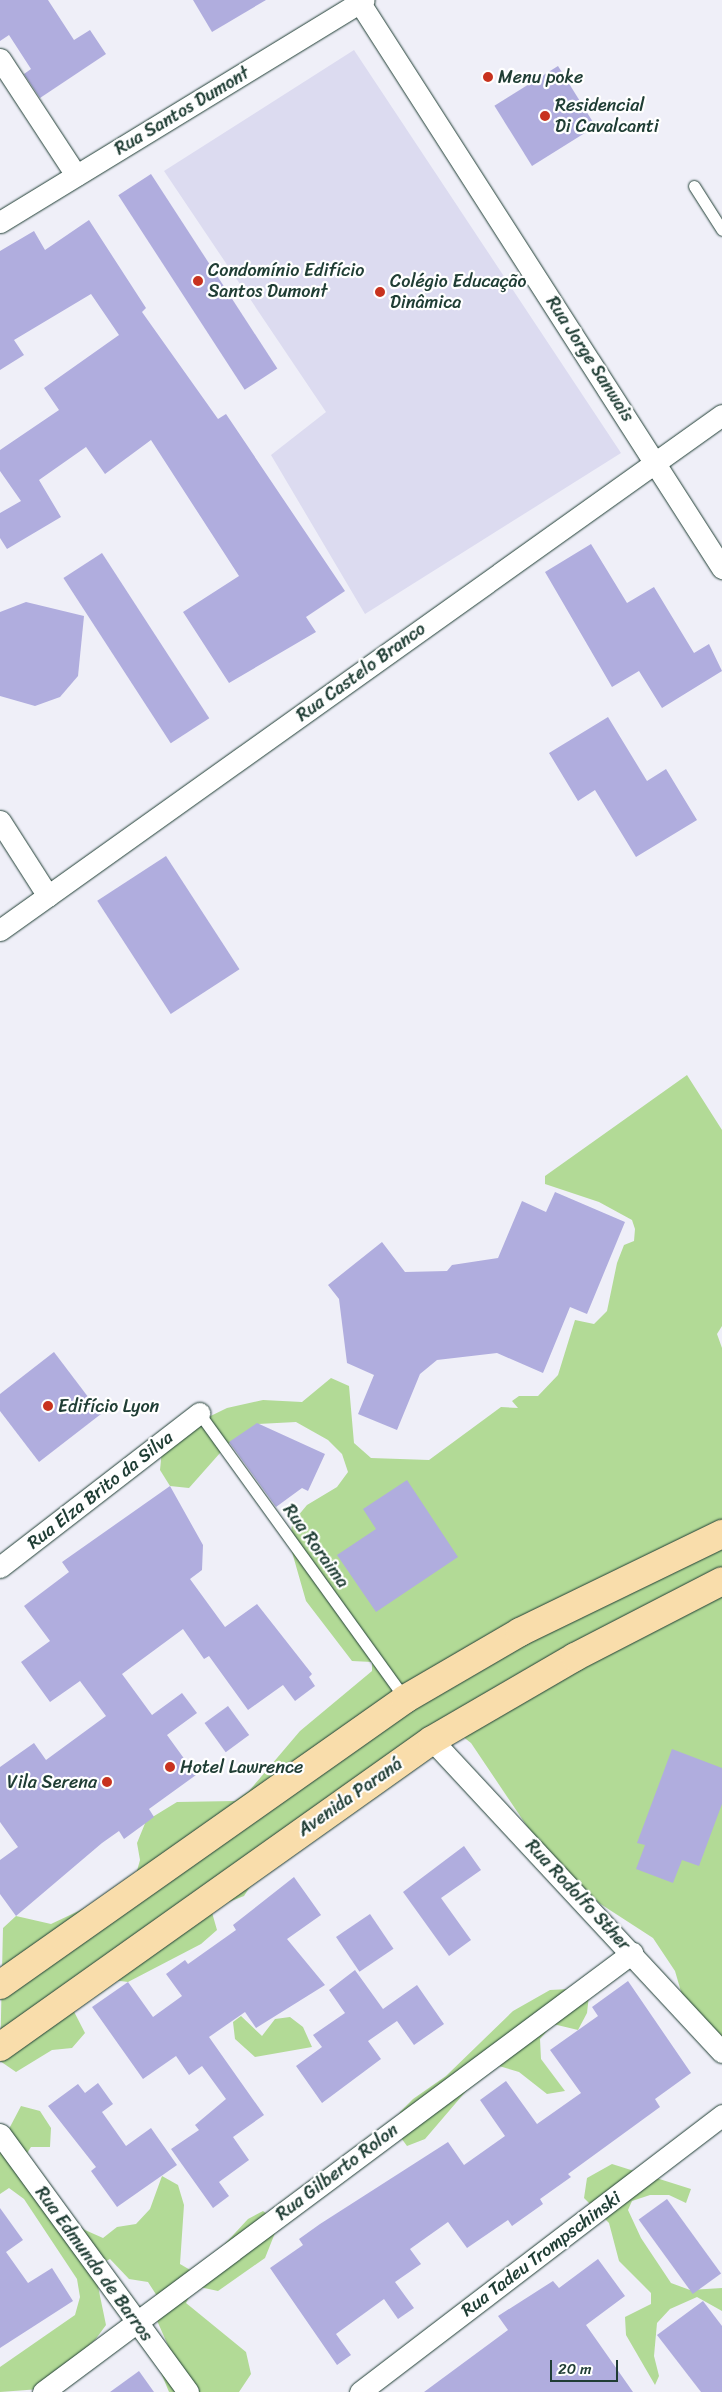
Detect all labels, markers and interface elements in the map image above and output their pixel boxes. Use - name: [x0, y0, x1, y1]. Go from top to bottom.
- street label: Rua Santos Dumont: [111, 62, 253, 160]
- place label: Menu poke: [498, 66, 583, 88]
- marker: Menu poke: [482, 71, 494, 83]
- place label: Residencial Di Cavalcanti: [555, 95, 659, 138]
- marker: Residencial Di Cavalcanti: [539, 110, 551, 122]
- place label: Condomínio Edifício Santos Dumont: [208, 260, 364, 302]
- place label: Colégio Educação Dinâmica: [390, 271, 526, 314]
- marker: Condomínio Edifício Santos Dumont: [192, 275, 204, 287]
- marker: Colégio Educação Dinâmica: [374, 286, 386, 298]
- street label: Rua Jorge Sanwais: [541, 292, 639, 426]
- street label: Rua Castelo Branco: [292, 618, 430, 726]
- place label: Edifício Lyon: [58, 1395, 159, 1417]
- marker: Edifício Lyon: [42, 1400, 54, 1412]
- street label: Rua Elza Brito da Silva: [23, 1426, 177, 1554]
- street label: Rua Roraima: [278, 1500, 354, 1592]
- street label: Avenida Paraná: [294, 1753, 406, 1841]
- place label: Hotel Lawrence: [180, 1756, 303, 1778]
- marker: Hotel Lawrence: [164, 1761, 176, 1773]
- place label: Vila Serena: [7, 1771, 97, 1793]
- marker: Vila Serena: [101, 1776, 113, 1788]
- street label: Rua Rodolfo Sther: [521, 1835, 635, 1955]
- street label: Rua Gilberto Rolon: [272, 2119, 402, 2225]
- street label: Rua Edmundo de Barros: [31, 2183, 157, 2345]
- street label: Rua Tadeu Trompschinski: [456, 2186, 626, 2322]
- scale bar: [552, 2350, 620, 2382]
- text: 20 m: [558, 2356, 592, 2382]

